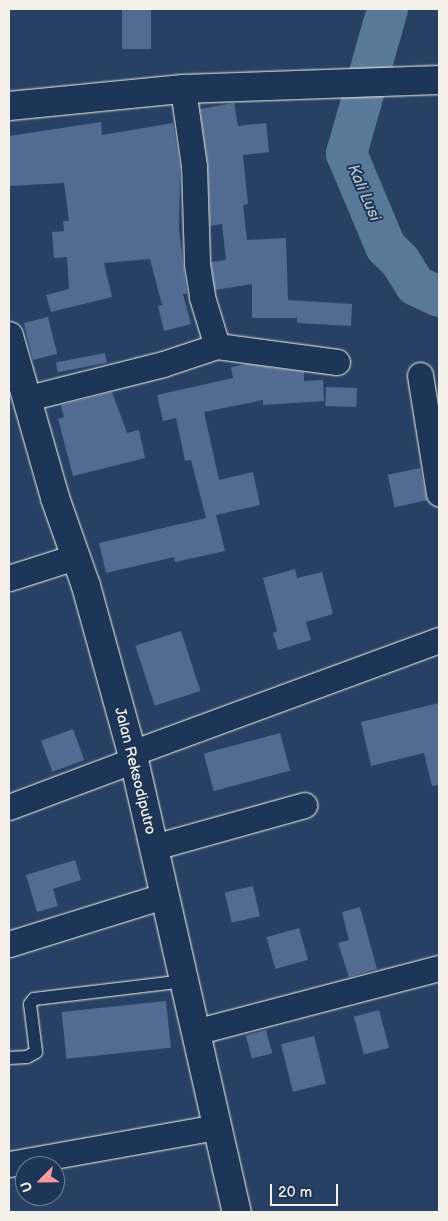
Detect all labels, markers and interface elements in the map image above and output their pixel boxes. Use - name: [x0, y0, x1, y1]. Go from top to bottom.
- water label: Kali Lusi: [343, 162, 383, 224]
- street label: Jalan Reksodiputro: [110, 706, 160, 836]
- north arrow: [15, 1156, 65, 1206]
- scale bar: [273, 1174, 340, 1206]
- text: U: [17, 1179, 36, 1195]
- text: 20 m: [278, 1183, 312, 1202]

